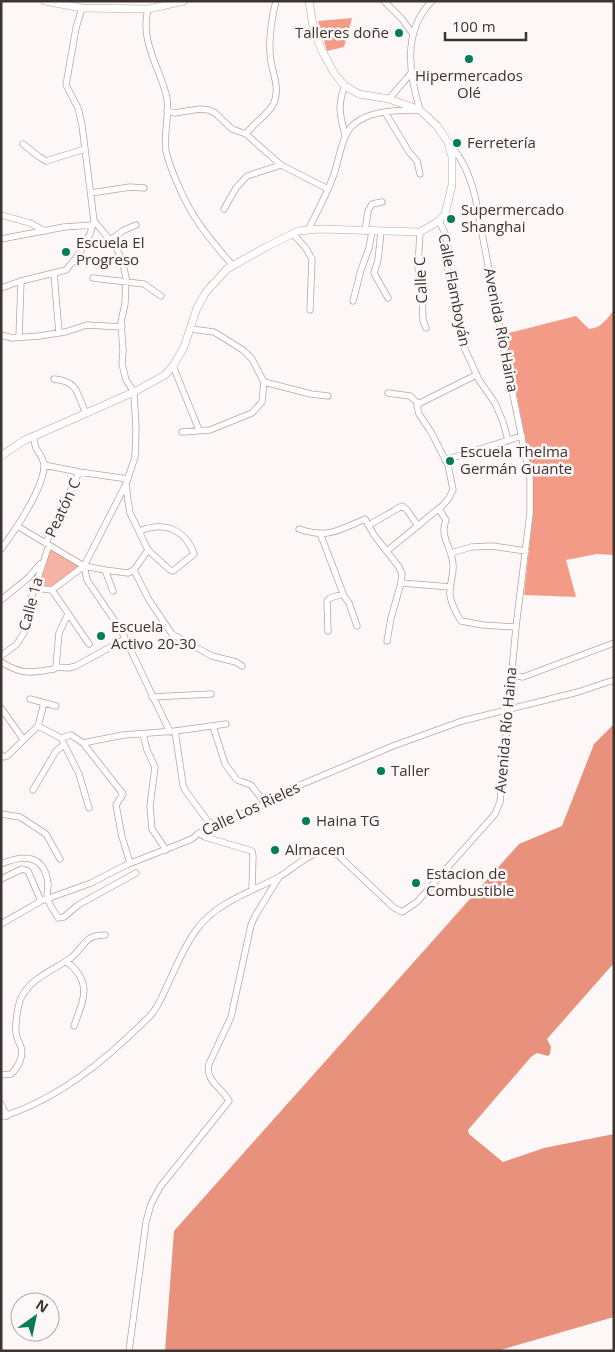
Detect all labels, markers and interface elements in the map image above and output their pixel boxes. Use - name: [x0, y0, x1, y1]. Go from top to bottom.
- scale bar: [445, 10, 526, 42]
- text: 100 m: [452, 16, 496, 36]
- place label: Talleres doñe: [295, 22, 389, 42]
- marker: Talleres doñe: [393, 27, 405, 39]
- marker: Hipermercados Olé: [463, 53, 475, 65]
- place label: Hipermercados Olé: [415, 65, 523, 102]
- place label: Ferretería: [467, 132, 536, 152]
- marker: Ferretería: [451, 137, 463, 149]
- place label: Supermercado Shanghai: [461, 199, 564, 236]
- marker: Supermercado Shanghai: [445, 213, 457, 225]
- place label: Escuela El Progreso: [76, 232, 144, 269]
- street label: Calle Flamboyán: [434, 232, 476, 348]
- marker: Escuela El Progreso: [60, 246, 72, 258]
- street label: Calle C: [409, 256, 431, 304]
- street label: Avenida Río Haina: [480, 266, 524, 394]
- place label: Escuela Thelma Germán Guante: [460, 441, 572, 478]
- marker: Escuela Thelma Germán Guante: [444, 455, 456, 467]
- street label: Peatón C: [40, 475, 84, 540]
- street label: Calle 1a: [13, 575, 47, 633]
- place label: Escuela Activo 20-30: [111, 616, 196, 653]
- marker: Escuela Activo 20-30: [95, 630, 107, 642]
- street label: Avenida Río Haina: [490, 666, 520, 794]
- place label: Taller: [391, 760, 430, 780]
- marker: Taller: [375, 765, 387, 777]
- street label: Calle Los Rieles: [198, 777, 303, 840]
- place label: Haina TG: [316, 810, 380, 830]
- marker: Haina TG: [300, 815, 312, 827]
- place label: Almacen: [285, 839, 345, 859]
- marker: Almacen: [269, 844, 281, 856]
- place label: Estacion de Combustible: [426, 863, 514, 900]
- marker: Estacion de Combustible: [410, 877, 422, 889]
- north arrow: [10, 1292, 60, 1342]
- text: N: [32, 1295, 52, 1317]

